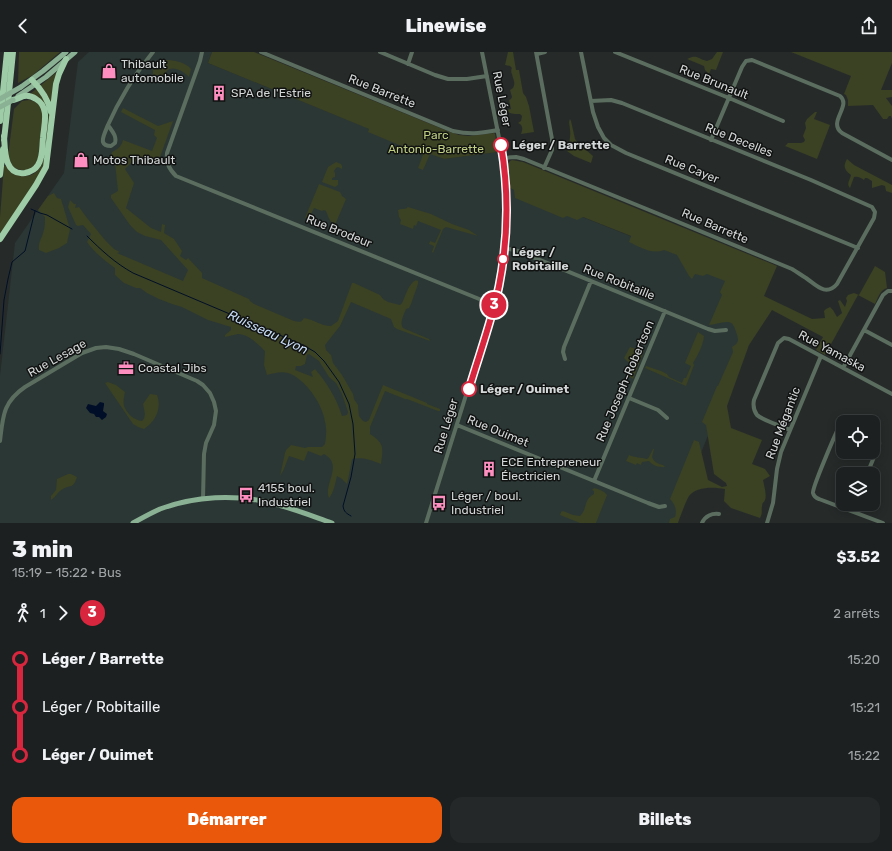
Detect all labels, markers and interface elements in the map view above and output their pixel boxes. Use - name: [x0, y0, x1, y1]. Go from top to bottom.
- icon: back: [12, 15, 34, 37]
- text: Linewise: [405, 15, 487, 37]
- icon: share: [858, 15, 880, 37]
- place label: Thibault automobile: [121, 57, 184, 85]
- shop icon: Thibault automobile: [100, 62, 118, 80]
- street label: Rue Brunault: [677, 62, 751, 102]
- street label: Rue Léger: [490, 70, 514, 129]
- street label: Rue Barrette: [346, 71, 418, 111]
- building icon: SPA de l'Estrie: [210, 84, 228, 102]
- place label: SPA de l'Estrie: [231, 86, 311, 100]
- street label: Rue Decelles: [703, 120, 775, 160]
- park label: Parc Antonio-Barrette: [388, 128, 484, 156]
- marker: Léger / Barrette: [493, 137, 509, 153]
- place label: Léger / Barrette: [512, 138, 610, 152]
- shop icon: Motos Thibault: [72, 151, 90, 169]
- street label: Rue Cayer: [663, 152, 721, 186]
- place label: Motos Thibault: [93, 153, 176, 167]
- street label: Rue Barrette: [680, 206, 751, 246]
- street label: Rue Brodeur: [304, 211, 374, 251]
- place label: Léger / Robitaille: [512, 245, 569, 273]
- marker: Léger / Robitaille: [497, 253, 509, 265]
- street label: Rue Robitaille: [581, 261, 657, 303]
- line badge: 3: [481, 292, 507, 318]
- text: 3: [489, 296, 499, 313]
- water label: Ruisseau Lyon: [225, 307, 311, 357]
- street label: Rue Joseph-Robertson: [593, 318, 657, 444]
- street label: Rue Yamaska: [796, 328, 868, 374]
- street label: Rue Lesage: [25, 336, 89, 380]
- office icon: Coastal Jibs: [117, 359, 135, 377]
- place label: Coastal Jibs: [138, 361, 207, 375]
- marker: Léger / Ouimet: [461, 381, 477, 397]
- place label: Léger / Ouimet: [480, 382, 569, 396]
- street label: Rue Mégantic: [763, 385, 803, 461]
- street label: Rue Léger: [431, 397, 461, 455]
- street label: Rue Ouimet: [465, 412, 531, 450]
- map controls: [836, 415, 880, 511]
- button: locate: [836, 415, 880, 459]
- place label: ECE Entrepreneur Électricien: [501, 455, 601, 483]
- building icon: ECE Entrepreneur Électricien: [480, 460, 498, 478]
- button: layers: [836, 467, 880, 511]
- place label: 4155 boul. Industriel: [258, 481, 315, 509]
- bus stop icon: 4155 boul. Industriel: [237, 486, 255, 504]
- place label: Léger / boul. Industriel: [451, 489, 521, 517]
- bus stop icon: Léger / boul. Industriel: [430, 494, 448, 512]
- text: 3 min: [12, 536, 73, 563]
- text: $3.52: [836, 548, 880, 566]
- text: 15:19 – 15:22 · Bus: [12, 565, 121, 580]
- icon: walk: [12, 602, 34, 624]
- icon: forward: [52, 602, 74, 624]
- text: 3: [88, 604, 97, 621]
- text: 1: [40, 606, 46, 621]
- text: 2 arrêts: [833, 606, 880, 621]
- text: Léger / Barrette: [42, 650, 164, 668]
- text: 15:20: [847, 652, 880, 667]
- text: Léger / Robitaille: [42, 698, 160, 716]
- text: 15:21: [850, 700, 880, 715]
- text: Léger / Ouimet: [42, 746, 153, 764]
- text: 15:22: [848, 748, 880, 763]
- button: Démarrer: [12, 797, 442, 843]
- button: Billets: [450, 797, 880, 843]

